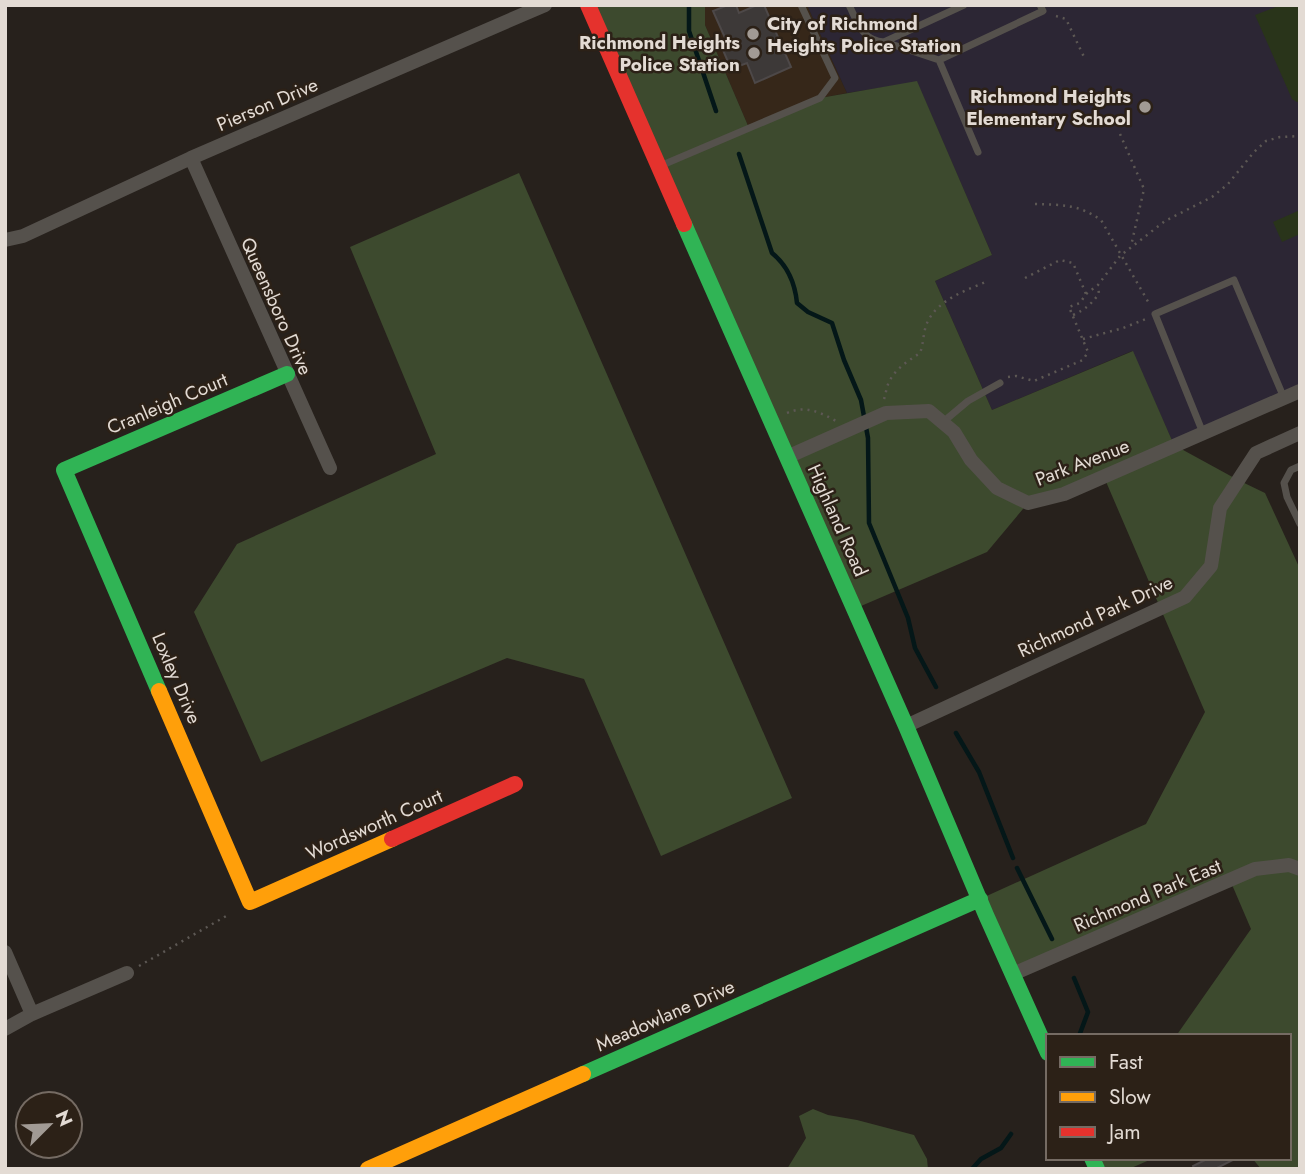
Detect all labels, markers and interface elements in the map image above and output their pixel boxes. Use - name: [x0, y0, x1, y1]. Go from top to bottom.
- place label: City of Richmond Heights Police Station: [767, 10, 961, 59]
- marker: City of Richmond Heights Police Station: [745, 26, 761, 42]
- place label: Richmond Heights Police Station: [579, 29, 740, 78]
- marker: Richmond Heights Police Station: [746, 45, 762, 61]
- street label: Pierson Drive: [212, 71, 322, 138]
- place label: Richmond Heights Elementary School: [966, 83, 1131, 132]
- marker: Richmond Heights Elementary School: [1137, 99, 1153, 115]
- street label: Queensboro Drive: [234, 233, 319, 379]
- street label: Cranleigh Court: [103, 366, 232, 441]
- street label: Park Avenue: [1031, 432, 1133, 493]
- street label: Highland Road: [801, 460, 874, 581]
- street label: Richmond Park Drive: [1013, 569, 1177, 664]
- street label: Loxley Drive: [145, 628, 208, 728]
- street label: Wordsworth Court: [302, 782, 447, 867]
- street label: Richmond Park East: [1069, 852, 1225, 939]
- street label: Meadowlane Drive: [591, 973, 739, 1058]
- legend: [1046, 1034, 1291, 1160]
- text: Fast: [1109, 1047, 1142, 1077]
- text: Slow: [1109, 1082, 1151, 1112]
- north arrow: [14, 1090, 84, 1160]
- text: N: [49, 1106, 79, 1131]
- text: Jam: [1106, 1117, 1141, 1147]

